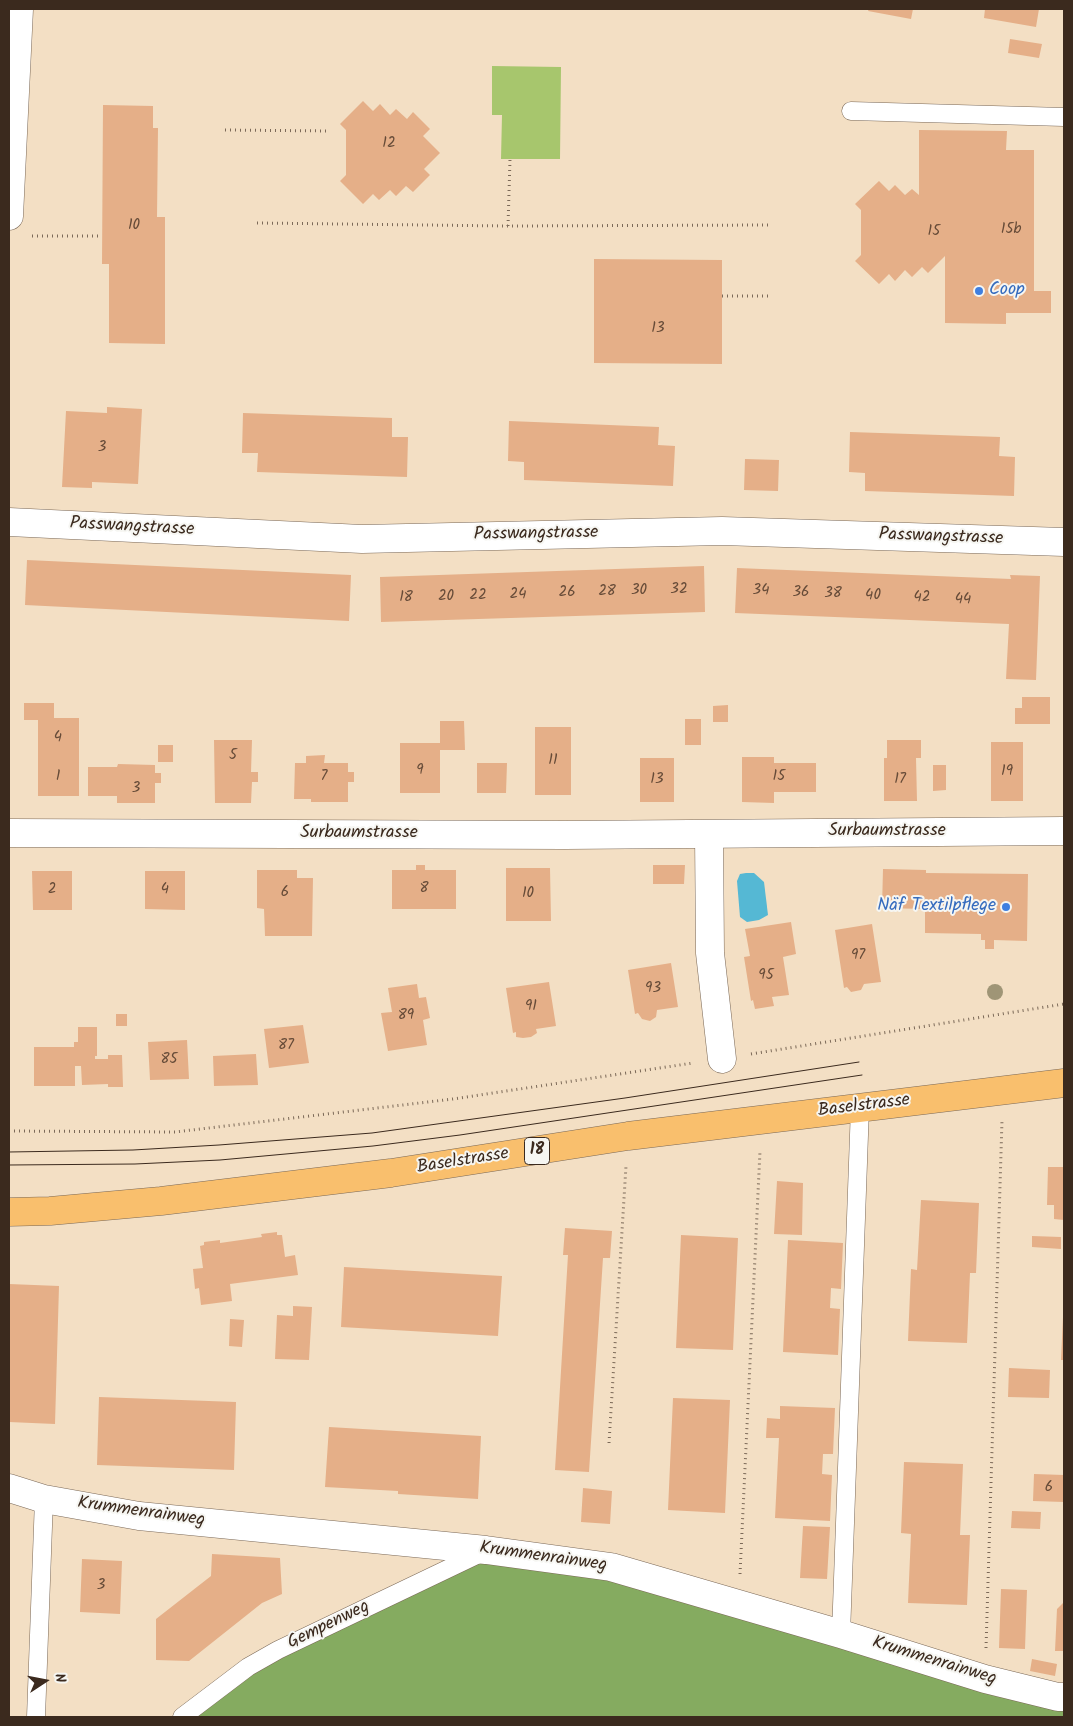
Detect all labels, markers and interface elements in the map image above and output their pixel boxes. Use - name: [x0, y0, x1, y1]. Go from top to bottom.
- house number: 12: [382, 135, 396, 153]
- house number: 10: [128, 217, 140, 235]
- house number: 15b: [1001, 221, 1021, 239]
- house number: 15: [928, 223, 940, 241]
- place label: Coop: [989, 280, 1025, 302]
- marker: Coop: [973, 285, 985, 297]
- house number: 13: [651, 320, 665, 338]
- house number: 3: [98, 439, 106, 457]
- street label: Passwangstrasse: [69, 514, 195, 542]
- street label: Passwangstrasse: [473, 523, 599, 547]
- street label: Passwangstrasse: [878, 525, 1004, 551]
- house number: 32: [670, 581, 688, 599]
- house number: 30: [631, 582, 647, 600]
- house number: 34: [753, 582, 769, 600]
- house number: 28: [598, 583, 616, 601]
- house number: 26: [558, 584, 576, 602]
- house number: 36: [793, 584, 809, 602]
- house number: 38: [824, 585, 842, 603]
- house number: 24: [510, 586, 526, 604]
- house number: 22: [469, 587, 487, 605]
- house number: 40: [865, 587, 881, 605]
- house number: 20: [438, 588, 454, 606]
- house number: 18: [399, 589, 413, 607]
- house number: 42: [914, 589, 930, 607]
- house number: 44: [955, 591, 971, 609]
- house number: 4: [54, 729, 62, 747]
- house number: 5: [229, 747, 237, 765]
- house number: 11: [548, 752, 558, 770]
- house number: 9: [416, 762, 424, 780]
- house number: 19: [1001, 763, 1013, 781]
- house number: 1: [56, 768, 60, 786]
- house number: 7: [321, 768, 327, 786]
- house number: 15: [773, 768, 785, 786]
- house number: 13: [650, 771, 664, 789]
- house number: 17: [894, 771, 906, 789]
- house number: 3: [132, 780, 140, 798]
- street label: Surbaumstrasse: [828, 821, 946, 843]
- street label: Surbaumstrasse: [300, 823, 418, 845]
- house number: 8: [419, 880, 429, 898]
- house number: 2: [48, 881, 56, 899]
- house number: 4: [161, 881, 169, 899]
- house number: 6: [281, 884, 289, 902]
- house number: 10: [522, 885, 534, 903]
- place label: Näf Textilpflege: [877, 896, 996, 918]
- marker: Näf Textilpflege: [1000, 901, 1012, 913]
- house number: 97: [851, 947, 865, 965]
- house number: 95: [758, 967, 774, 985]
- house number: 93: [645, 980, 661, 998]
- house number: 91: [525, 998, 537, 1016]
- house number: 89: [398, 1007, 414, 1025]
- house number: 87: [278, 1037, 294, 1055]
- house number: 85: [160, 1051, 178, 1069]
- street label: Baselstrasse: [817, 1091, 911, 1123]
- road number: 18: [524, 1138, 550, 1164]
- street label: Baselstrasse: [416, 1144, 510, 1180]
- house number: 6: [1045, 1479, 1053, 1497]
- street label: Krummenrainweg: [76, 1493, 206, 1533]
- street label: Krummenrainweg: [478, 1538, 608, 1578]
- house number: 3: [97, 1577, 105, 1595]
- street label: Gempenweg: [284, 1597, 374, 1655]
- street label: Krummenrainweg: [869, 1633, 999, 1691]
- north arrow: [20, 1656, 70, 1706]
- text: N: [48, 1672, 71, 1685]

